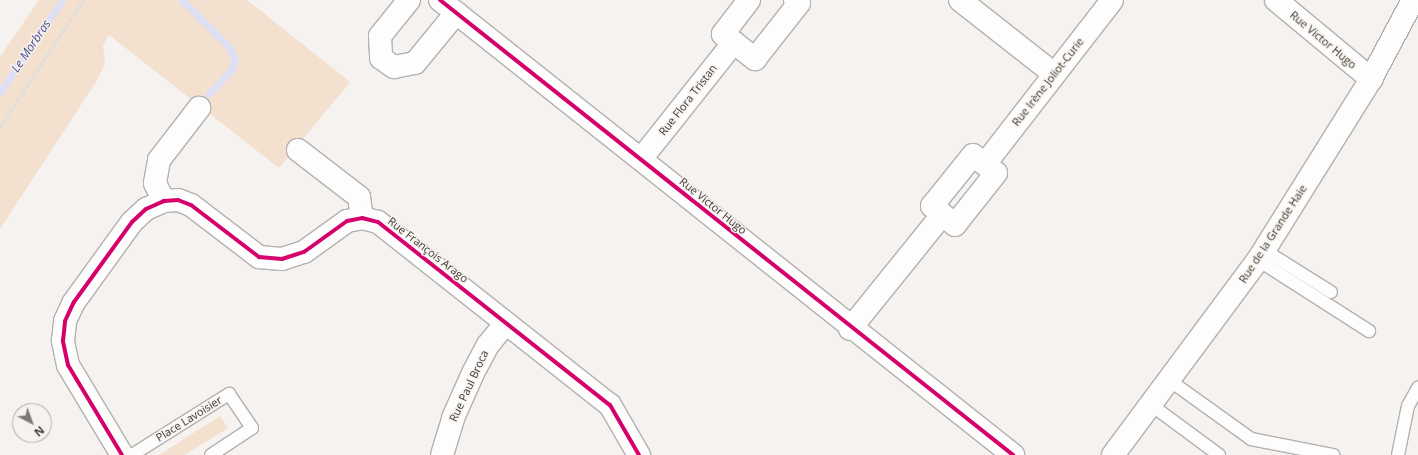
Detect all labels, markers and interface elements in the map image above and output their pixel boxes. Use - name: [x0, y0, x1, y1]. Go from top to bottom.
- street label: Rue Victor Hugo: [1287, 8, 1359, 72]
- water label: Le Morbras: [8, 17, 54, 75]
- street label: Rue Irène Joliot-Curie: [1009, 35, 1087, 129]
- street label: Rue Flora Tristan: [656, 62, 720, 138]
- street label: Rue Victor Hugo: [677, 175, 749, 237]
- street label: Rue de la Grande Haie: [1236, 182, 1310, 286]
- street label: Rue François Arago: [385, 214, 471, 286]
- street label: Rue Paul Broca: [447, 348, 491, 424]
- street label: Place Lavoisier: [154, 393, 224, 445]
- north arrow: [12, 403, 52, 443]
- text: N: [31, 423, 48, 440]

